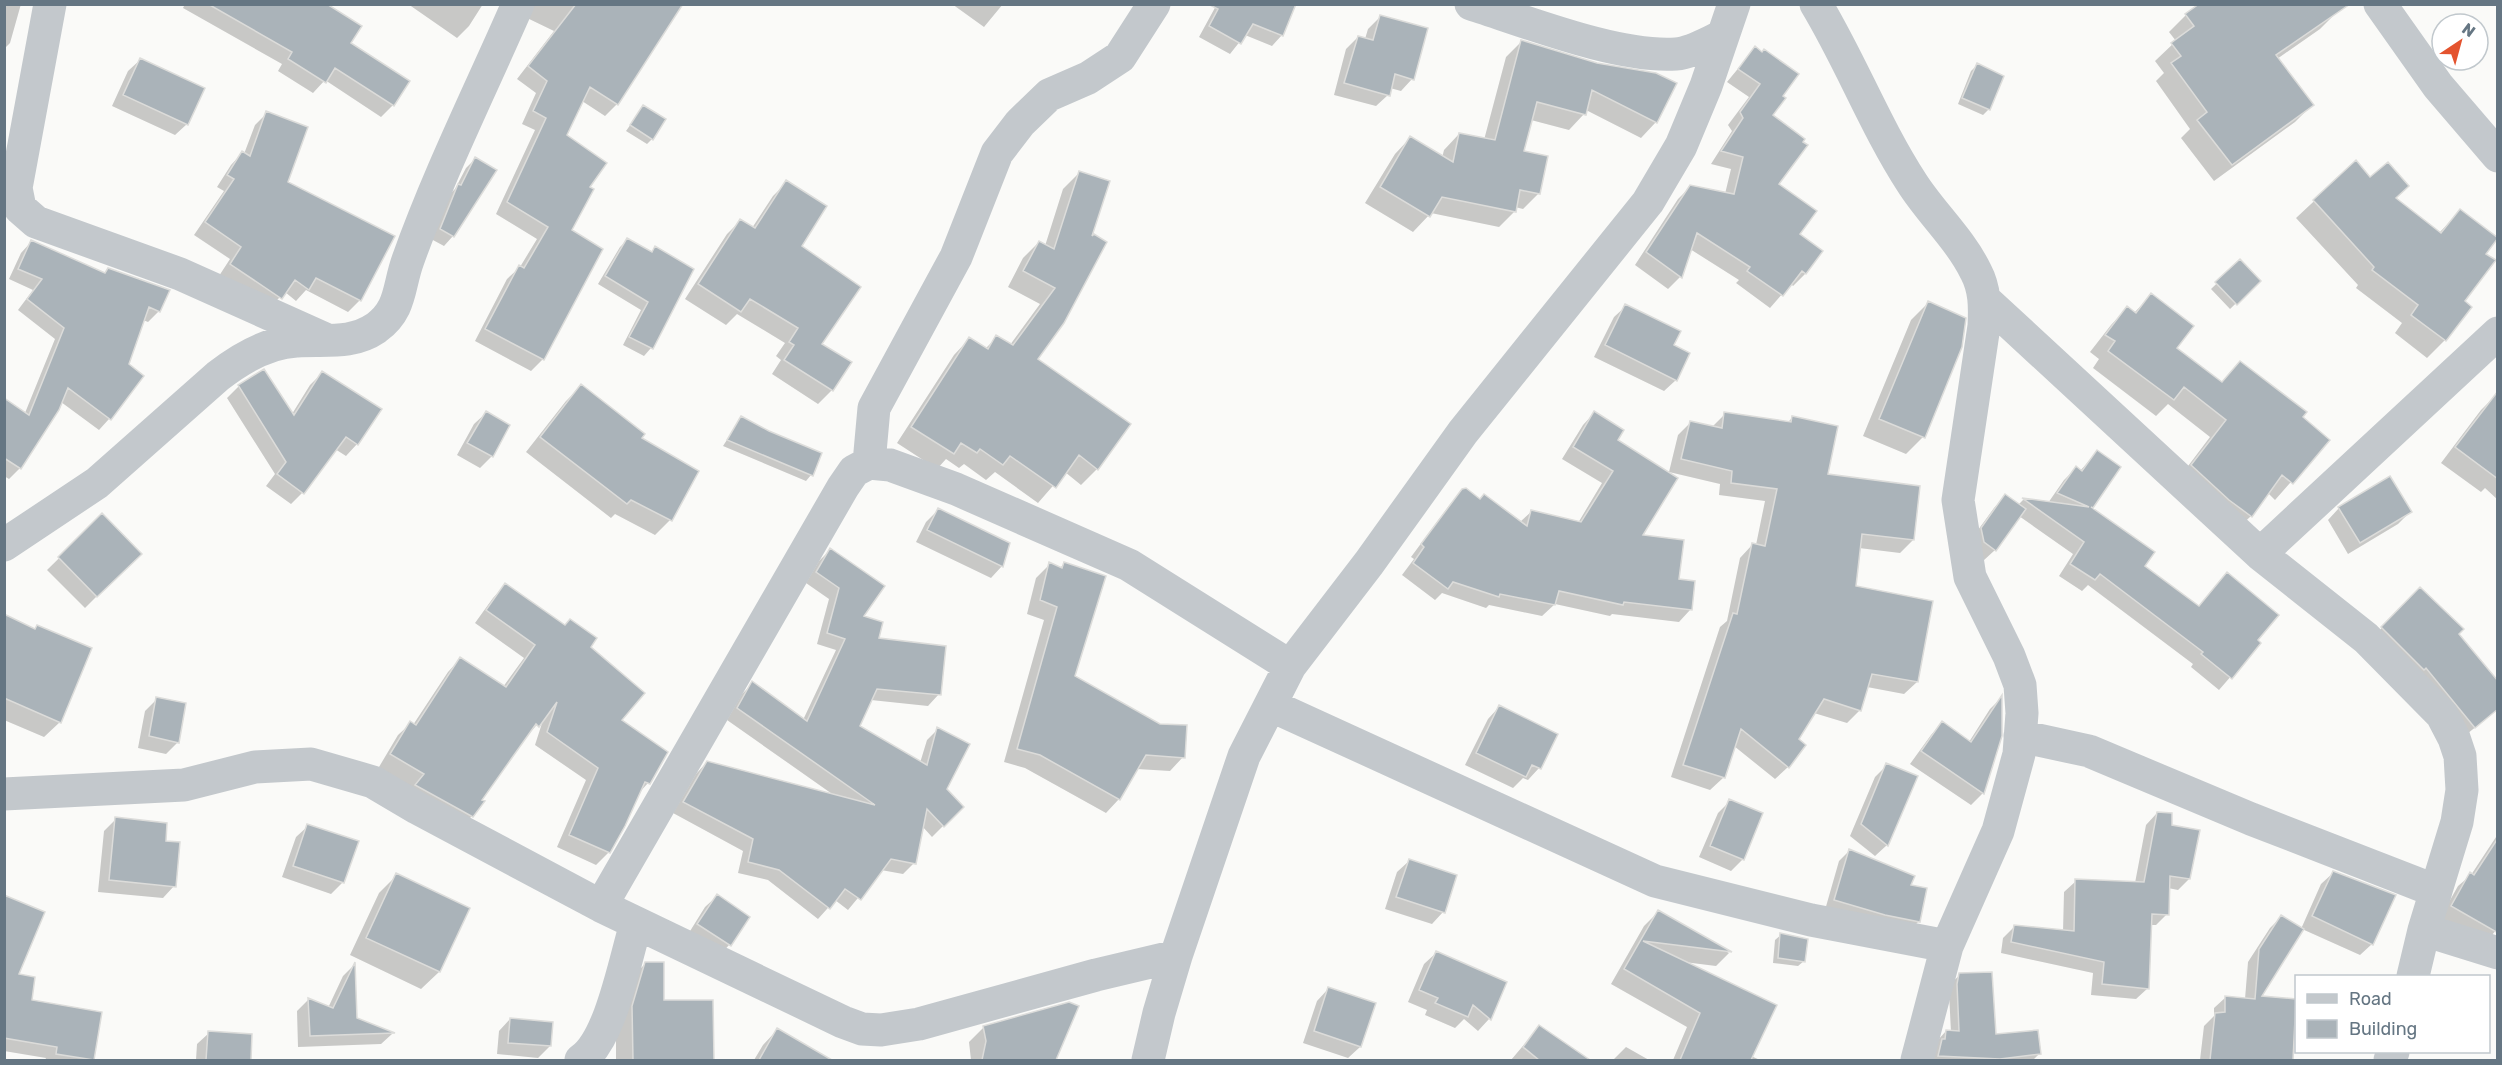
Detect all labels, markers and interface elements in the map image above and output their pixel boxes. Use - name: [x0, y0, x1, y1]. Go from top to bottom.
- north arrow: [2430, 12, 2490, 72]
- text: N: [2458, 19, 2479, 41]
- legend: [2295, 975, 2490, 1053]
- text: Road: [2349, 988, 2392, 1010]
- text: Building: [2349, 1018, 2417, 1040]

